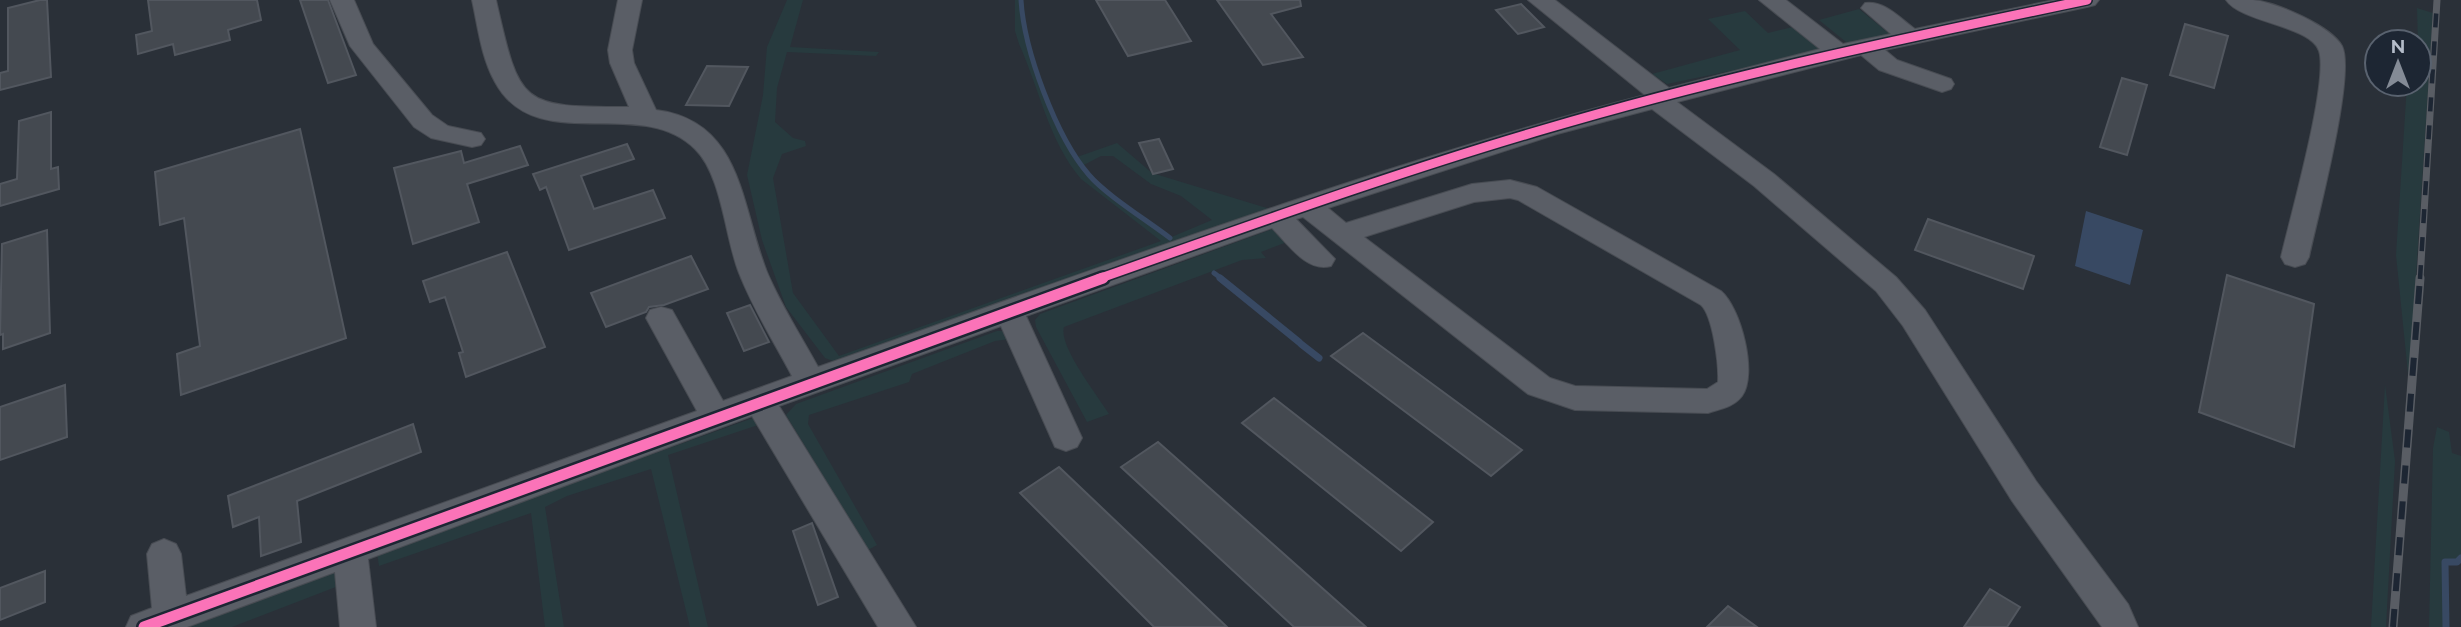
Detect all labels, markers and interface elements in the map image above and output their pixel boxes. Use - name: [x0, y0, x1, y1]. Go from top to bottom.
- north arrow: [2363, 28, 2433, 98]
- text: N: [2391, 35, 2405, 57]

